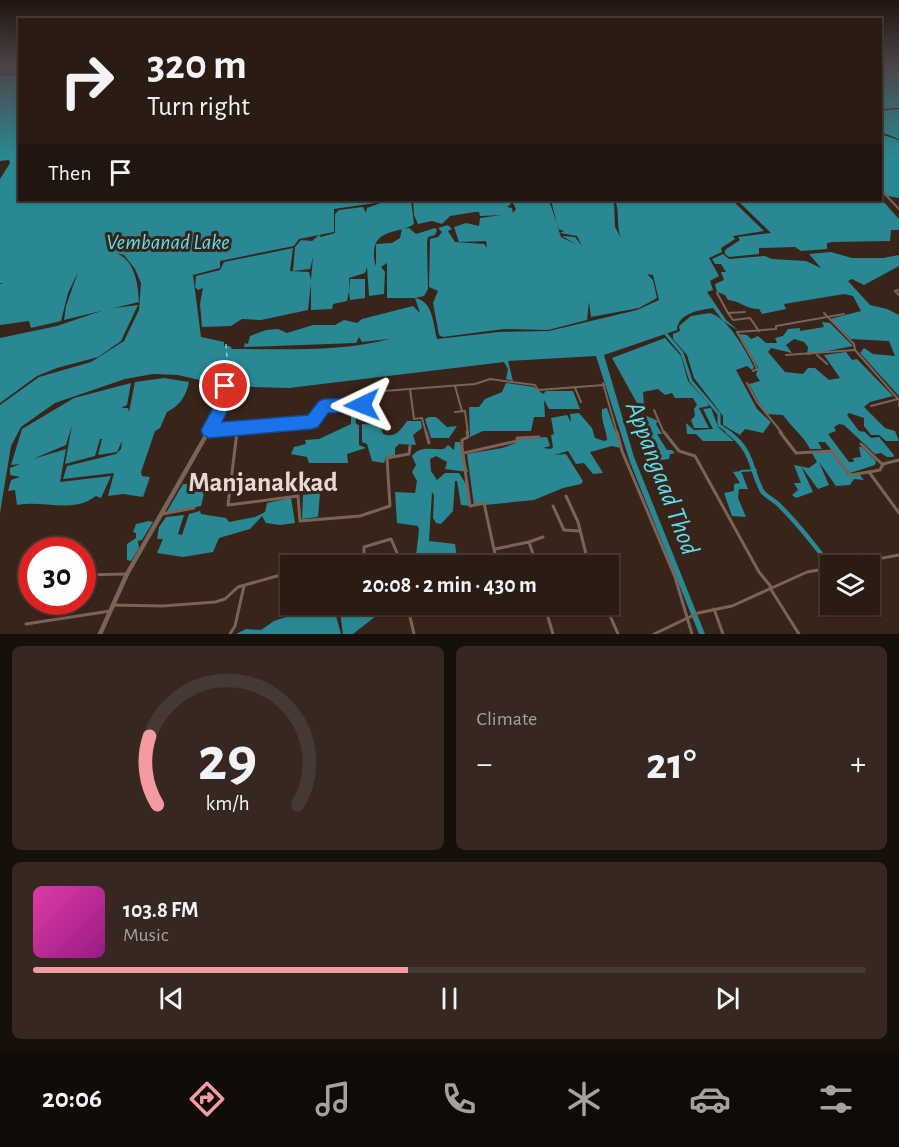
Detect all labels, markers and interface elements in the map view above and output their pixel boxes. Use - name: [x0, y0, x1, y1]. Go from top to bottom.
- icon: right: [48, 42, 126, 120]
- text: 320 m: [147, 44, 247, 86]
- text: Turn right: [147, 93, 250, 120]
- icon: arrive: [104, 156, 137, 189]
- text: Then: [48, 162, 92, 184]
- water label: Vembanad Lake: [106, 231, 230, 253]
- pin: [199, 360, 250, 411]
- icon: arrive: [208, 369, 241, 402]
- position arrow: [330, 373, 394, 437]
- water label: Appangaad Thod: [620, 397, 704, 559]
- district label: Manjanakkad: [188, 469, 338, 497]
- speed limit sign: 30: [18, 537, 96, 615]
- map controls: [820, 555, 880, 615]
- button: layers: [820, 555, 880, 615]
- text: 20:08 · 2 min · 430 m: [362, 574, 537, 596]
- text: Climate: [477, 709, 537, 729]
- text: 29: [198, 729, 258, 791]
- text: 21°: [646, 742, 697, 787]
- text: −: [477, 748, 492, 781]
- text: +: [850, 748, 866, 781]
- text: km/h: [206, 793, 250, 814]
- text: 103.8 FM: [123, 899, 198, 921]
- text: Music: [123, 925, 169, 945]
- icon: previous: [155, 982, 188, 1015]
- icon: pause: [433, 982, 466, 1015]
- icon: next: [711, 982, 744, 1015]
- icon: directions: [186, 1078, 228, 1120]
- icon: music: [312, 1078, 354, 1120]
- icon: phone: [438, 1078, 480, 1120]
- icon: climate: [563, 1078, 605, 1120]
- icon: car: [689, 1078, 731, 1120]
- icon: filters: [815, 1078, 857, 1120]
- text: 20:06: [42, 1085, 102, 1112]

